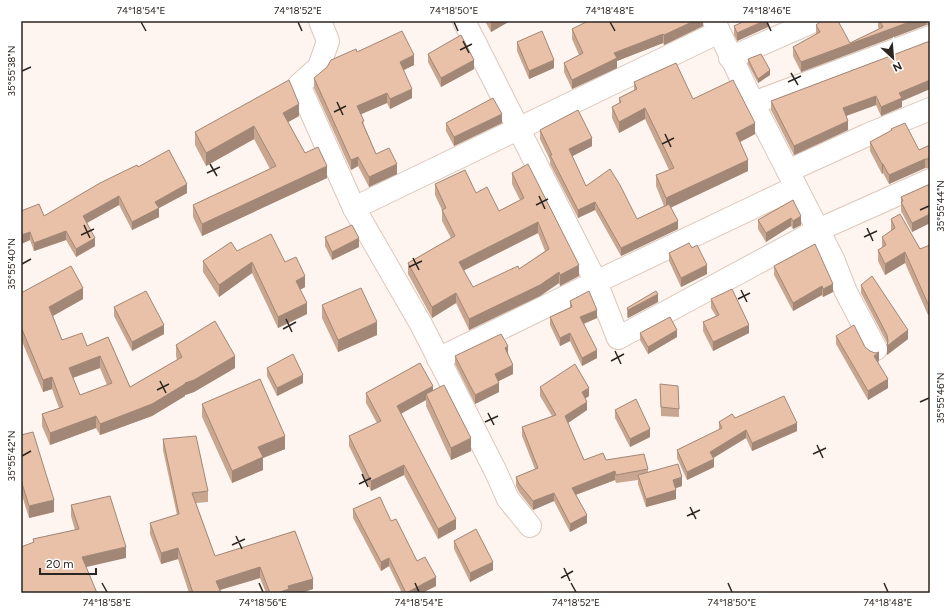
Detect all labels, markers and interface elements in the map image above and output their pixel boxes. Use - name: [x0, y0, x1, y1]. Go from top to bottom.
- text: 74°18'54"E: [117, 4, 165, 17]
- text: 74°18'52"E: [274, 4, 322, 17]
- text: 74°18'50"E: [430, 4, 478, 17]
- text: 74°18'48"E: [585, 4, 635, 17]
- text: 74°18'46"E: [743, 4, 791, 17]
- north arrow: [873, 38, 913, 78]
- text: 35°55'38"N: [5, 46, 18, 96]
- text: N: [890, 59, 904, 74]
- text: 35°55'44"N: [934, 180, 947, 232]
- text: 35°55'40"N: [5, 238, 18, 290]
- text: 35°55'46"N: [934, 372, 947, 424]
- text: 35°55'42"N: [5, 430, 18, 482]
- scale bar: [40, 550, 96, 576]
- text: 20 m: [46, 557, 74, 571]
- text: 74°18'58"E: [83, 596, 131, 609]
- text: 74°18'56"E: [239, 596, 287, 609]
- text: 74°18'54"E: [395, 596, 443, 609]
- text: 74°18'52"E: [552, 596, 600, 609]
- text: 74°18'50"E: [708, 596, 756, 609]
- text: 74°18'48"E: [863, 596, 913, 609]

